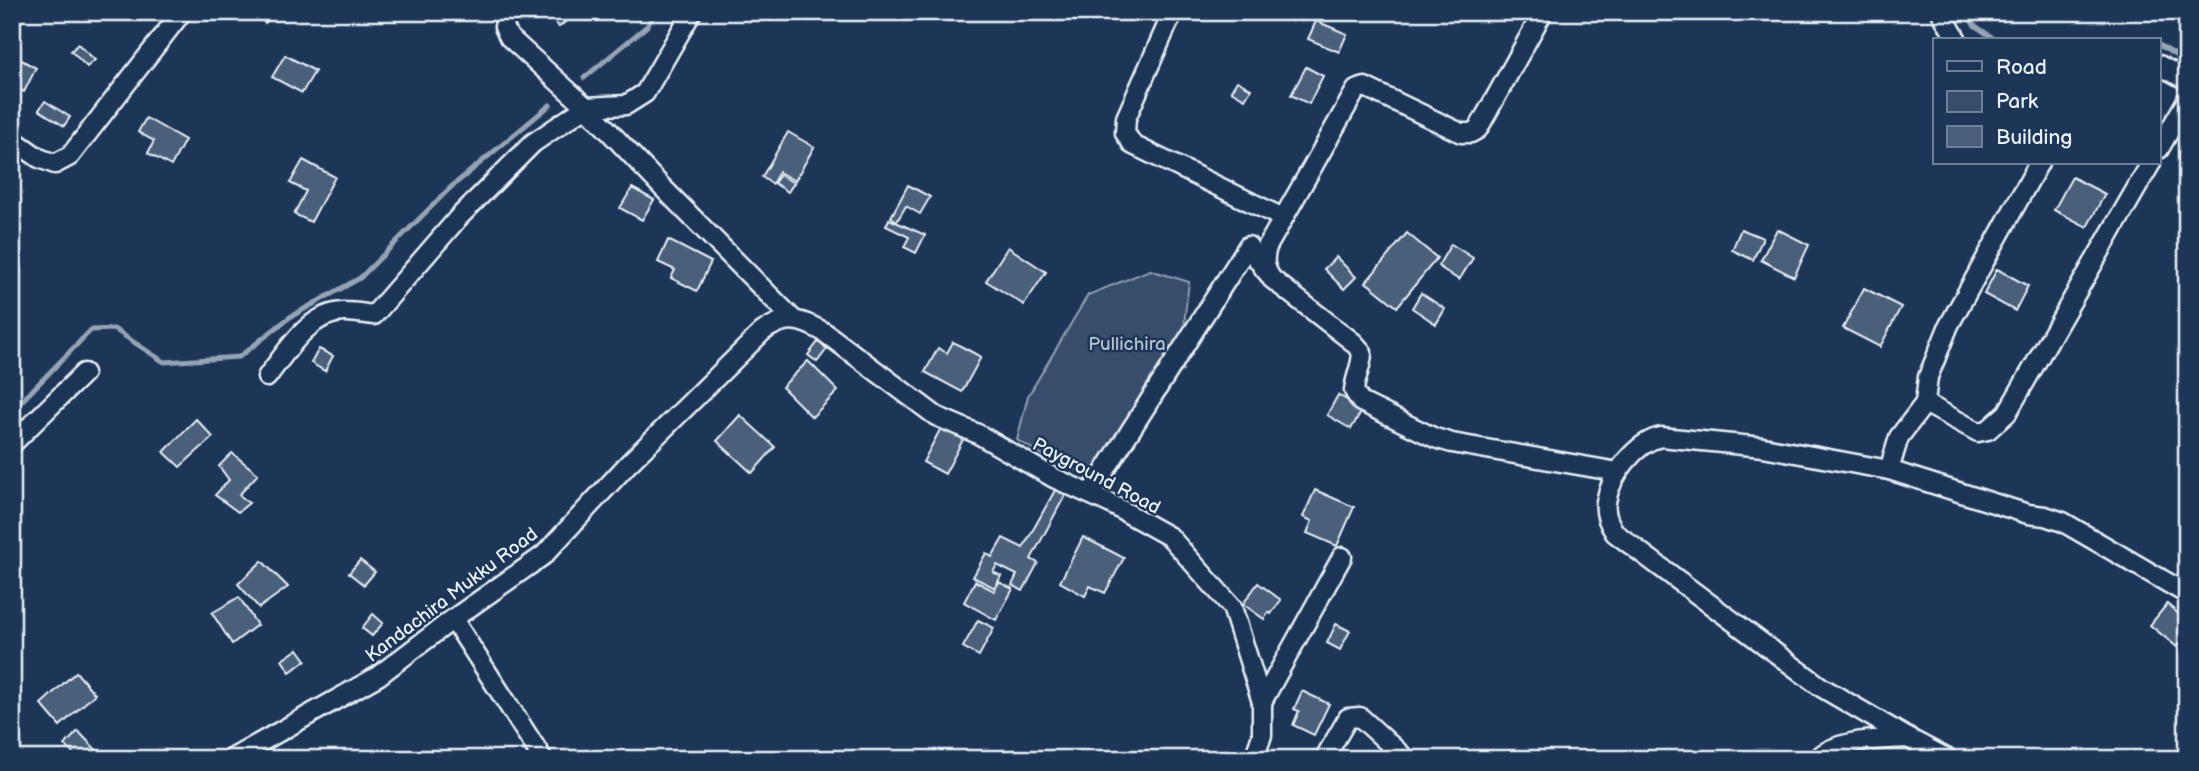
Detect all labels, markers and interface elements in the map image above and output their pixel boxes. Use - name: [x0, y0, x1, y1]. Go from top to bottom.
- legend: [1933, 38, 2160, 164]
- text: Road: [1996, 55, 2047, 80]
- text: Park: [1996, 89, 2039, 114]
- text: Building: [1996, 125, 2072, 150]
- park label: Pullichira: [1088, 333, 1166, 356]
- street label: Payground Road: [1029, 433, 1164, 520]
- street label: Kandachira Mukku Road: [361, 523, 543, 667]

